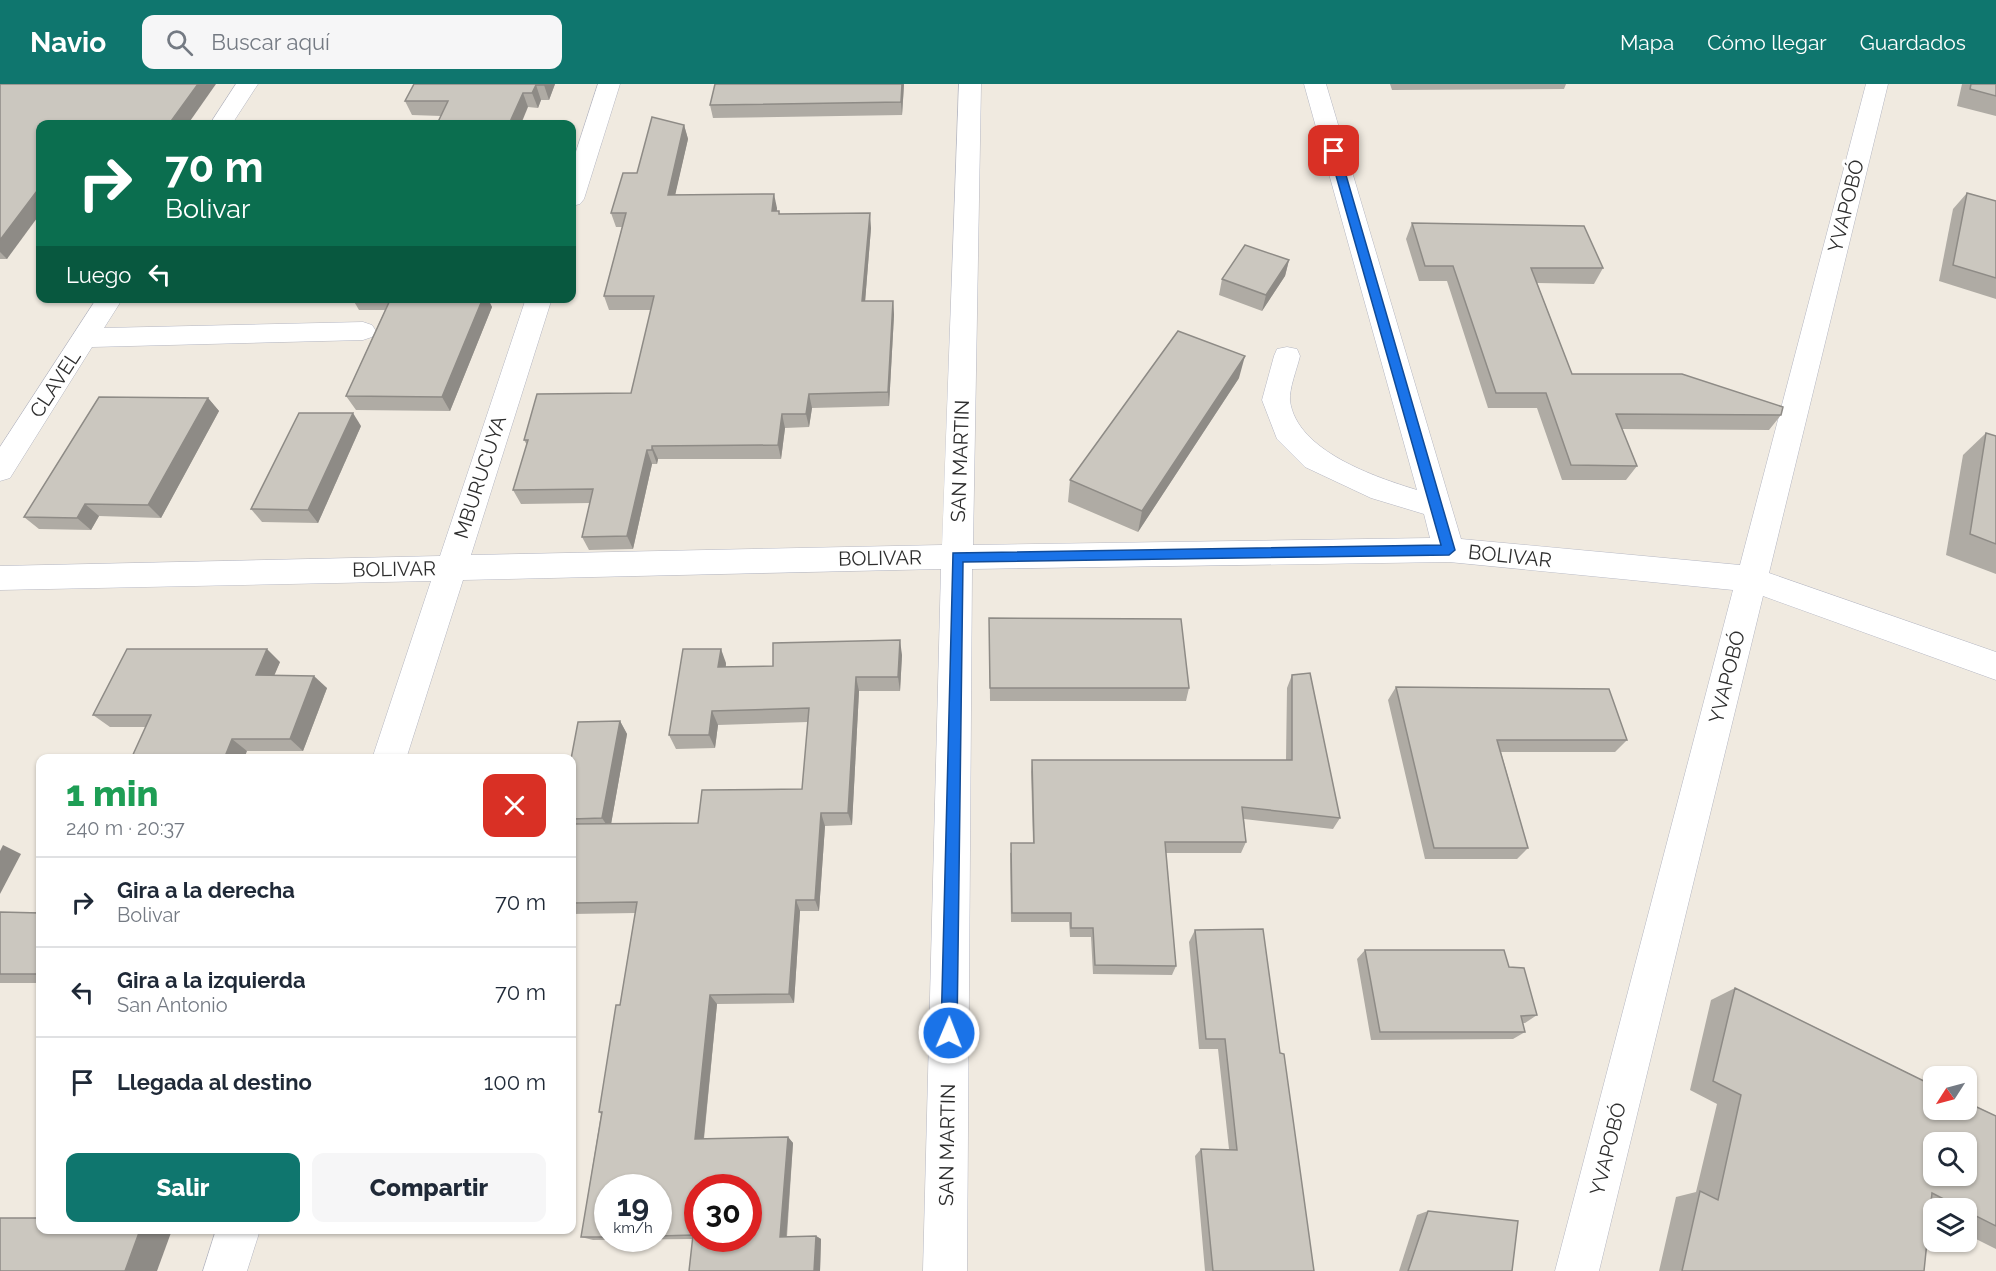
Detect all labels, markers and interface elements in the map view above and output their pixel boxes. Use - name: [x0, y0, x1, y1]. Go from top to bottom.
- search box: [142, 15, 562, 69]
- text: Navio: [30, 26, 106, 59]
- icon: search: [163, 26, 196, 59]
- text: Buscar aquí: [211, 29, 330, 55]
- text: Mapa: [1620, 30, 1674, 55]
- text: Cómo llegar: [1707, 30, 1827, 55]
- text: Guardados: [1860, 30, 1966, 55]
- pin: [1308, 125, 1359, 176]
- icon: arrive: [1317, 134, 1350, 167]
- text: 70 m: [165, 143, 264, 192]
- icon: right: [66, 144, 144, 222]
- street label: YVAPOBÓ: [1823, 157, 1869, 255]
- text: Bolivar: [165, 193, 251, 224]
- icon: left: [143, 258, 176, 291]
- text: Luego: [66, 262, 131, 288]
- street label: CLAVEL: [24, 346, 86, 422]
- street label: SAN MARTIN: [946, 399, 974, 523]
- street label: MBURUCUYA: [449, 412, 511, 542]
- street label: BOLIVAR: [1467, 540, 1553, 572]
- street label: BOLIVAR: [838, 545, 922, 571]
- street label: BOLIVAR: [352, 556, 436, 582]
- street label: YVAPOBÓ: [1704, 628, 1750, 726]
- text: 1 min: [66, 772, 158, 814]
- button: close: [483, 774, 546, 837]
- text: 240 m · 20:37: [66, 816, 185, 840]
- text: Gira a la derecha: [117, 877, 295, 903]
- icon: right: [66, 886, 99, 919]
- text: 70 m: [495, 889, 546, 915]
- text: Bolivar: [117, 903, 180, 927]
- text: Gira a la izquierda: [117, 967, 306, 993]
- icon: left: [66, 976, 99, 1009]
- text: 70 m: [495, 979, 546, 1005]
- text: San Antonio: [117, 993, 228, 1017]
- position arrow: [917, 1001, 981, 1065]
- icon: arrive: [66, 1066, 99, 1099]
- north arrow: [1923, 1066, 1977, 1120]
- map controls: [1923, 1066, 1977, 1252]
- text: Llegada al destino: [117, 1069, 312, 1095]
- text: 100 m: [484, 1069, 546, 1095]
- street label: SAN MARTIN: [934, 1084, 960, 1206]
- street label: YVAPOBÓ: [1585, 1100, 1631, 1198]
- button: search: [1923, 1132, 1977, 1186]
- button: Salir: [66, 1153, 300, 1222]
- button: Compartir: [312, 1153, 546, 1222]
- speed limit sign: 30: [684, 1174, 762, 1252]
- text: 19: [617, 1188, 649, 1223]
- button: layers: [1923, 1198, 1977, 1252]
- text: km/h: [613, 1219, 653, 1237]

